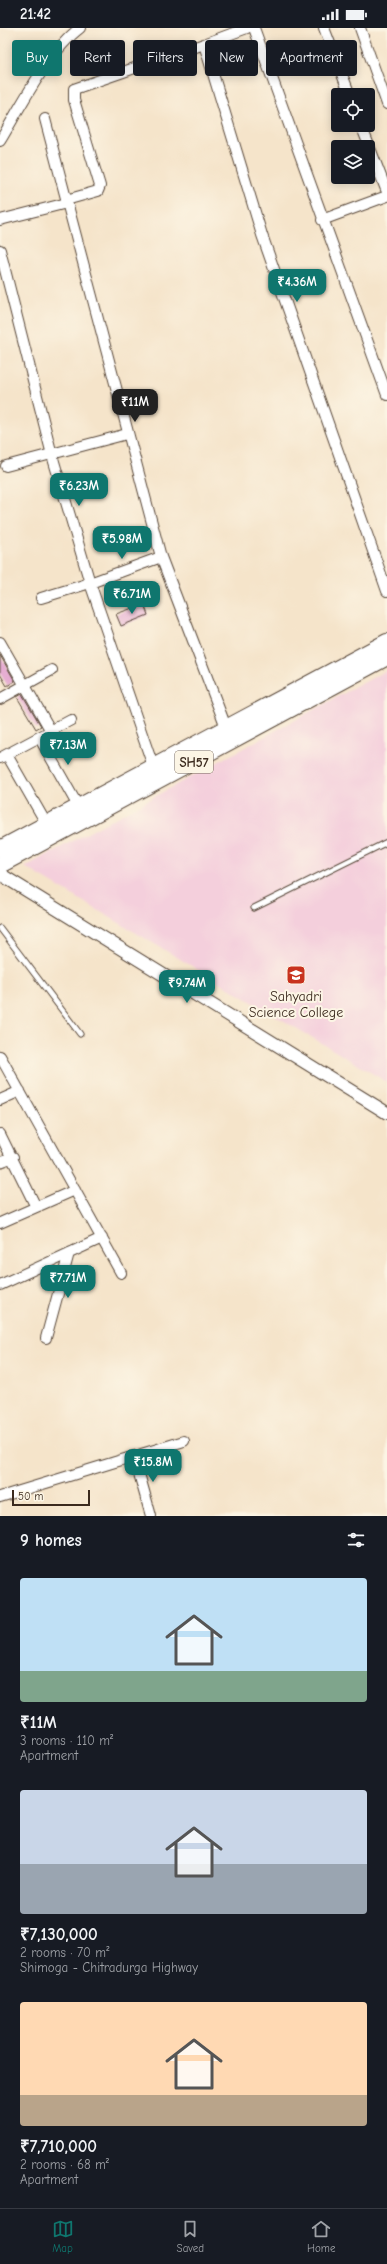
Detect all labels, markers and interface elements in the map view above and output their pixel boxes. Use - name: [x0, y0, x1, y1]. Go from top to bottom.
- text: 21:42: [20, 5, 51, 23]
- chip: Buy: [12, 40, 62, 76]
- chip: Rent: [70, 40, 125, 76]
- chip: Filters: [133, 40, 197, 76]
- chip: New: [205, 40, 258, 76]
- chip: Apartment: [266, 40, 357, 76]
- map controls: [331, 88, 375, 184]
- button: locate: [331, 88, 375, 132]
- button: layers: [331, 140, 375, 184]
- pin: ₹4.36M: [264, 269, 330, 303]
- text: ₹4.36M: [277, 274, 317, 289]
- pin: ₹11M: [111, 389, 159, 423]
- text: ₹11M: [121, 394, 149, 409]
- pin: ₹6.23M: [46, 473, 112, 507]
- text: ₹6.23M: [59, 478, 99, 493]
- pin: ₹5.98M: [89, 526, 155, 560]
- text: ₹5.98M: [102, 531, 142, 546]
- pin: ₹6.71M: [99, 581, 165, 615]
- text: ₹6.71M: [113, 586, 151, 601]
- pin: ₹7.13M: [35, 732, 101, 766]
- text: ₹7.13M: [49, 737, 87, 752]
- road number: SH57: [175, 751, 213, 773]
- school or university icon: Sahyadri Science College: [285, 964, 307, 986]
- pin: ₹9.74M: [154, 970, 220, 1004]
- text: ₹9.74M: [168, 975, 206, 990]
- place label: Sahyadri Science College: [249, 988, 343, 1021]
- pin: ₹7.71M: [35, 1265, 101, 1299]
- text: ₹7.71M: [49, 1270, 87, 1285]
- pin: ₹15.8M: [120, 1449, 186, 1483]
- text: ₹15.8M: [134, 1454, 172, 1469]
- scale bar: [12, 1488, 90, 1507]
- text: 50 m: [18, 1490, 43, 1503]
- icon: filters: [345, 1529, 367, 1551]
- text: 9 homes: [20, 1531, 82, 1550]
- icon: home: [158, 1604, 230, 1676]
- text: ₹11M: [20, 1713, 57, 1732]
- text: 3 rooms · 110 m²: [20, 1733, 113, 1748]
- text: Apartment: [20, 1748, 78, 1763]
- icon: home: [158, 1816, 230, 1888]
- text: ₹7,130,000: [20, 1925, 98, 1944]
- text: 2 rooms · 70 m²: [20, 1945, 109, 1960]
- text: Shimoga - Chitradurga Highway: [20, 1960, 198, 1975]
- icon: home: [158, 2028, 230, 2100]
- text: ₹7,710,000: [20, 2137, 97, 2156]
- text: 2 rooms · 68 m²: [20, 2157, 109, 2172]
- text: Apartment: [20, 2172, 78, 2187]
- tab: Map: [52, 2218, 74, 2255]
- tab: Saved: [177, 2218, 204, 2255]
- tab: Home: [307, 2218, 335, 2255]

